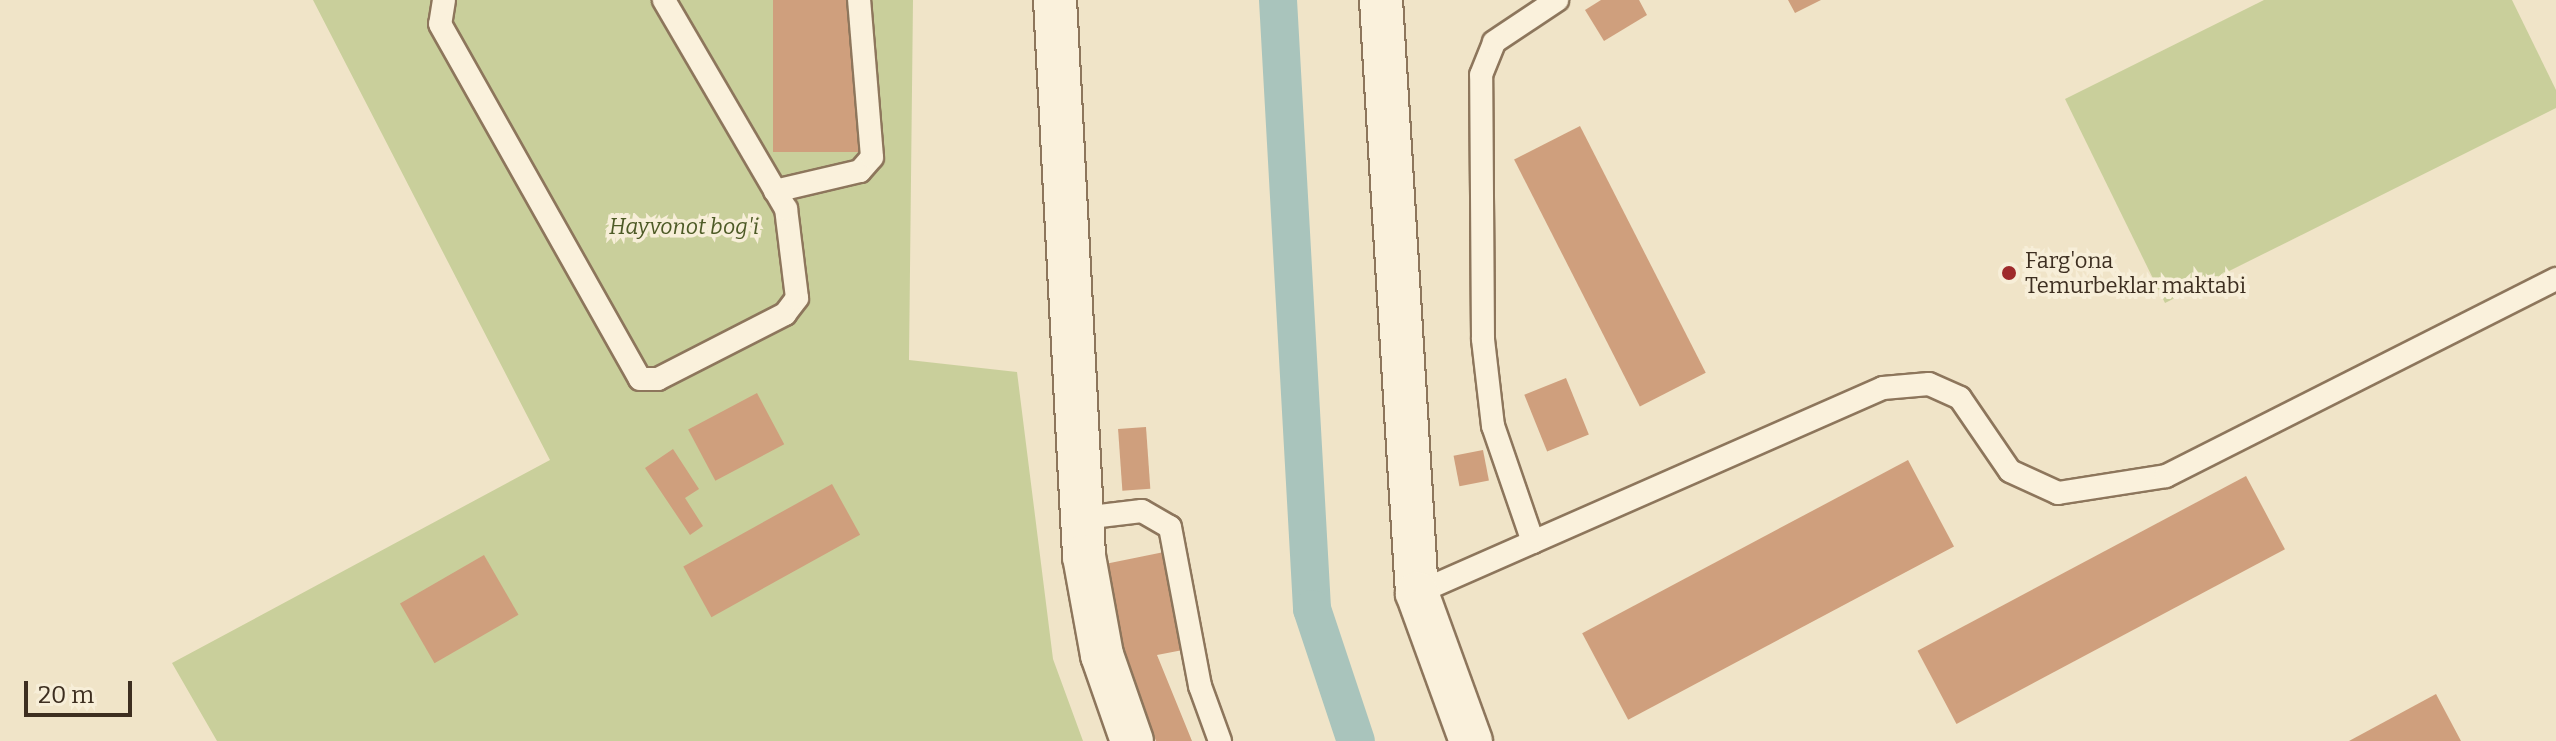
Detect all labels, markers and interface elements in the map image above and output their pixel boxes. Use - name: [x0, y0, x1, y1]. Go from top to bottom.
- park label: Hayvonot bog'i: [609, 214, 759, 240]
- place label: Farg'ona Temurbeklar maktabi: [2025, 247, 2246, 298]
- marker: Farg'ona Temurbeklar maktabi: [2000, 264, 2018, 282]
- scale bar: [28, 665, 136, 715]
- text: 20 m: [38, 681, 94, 709]

